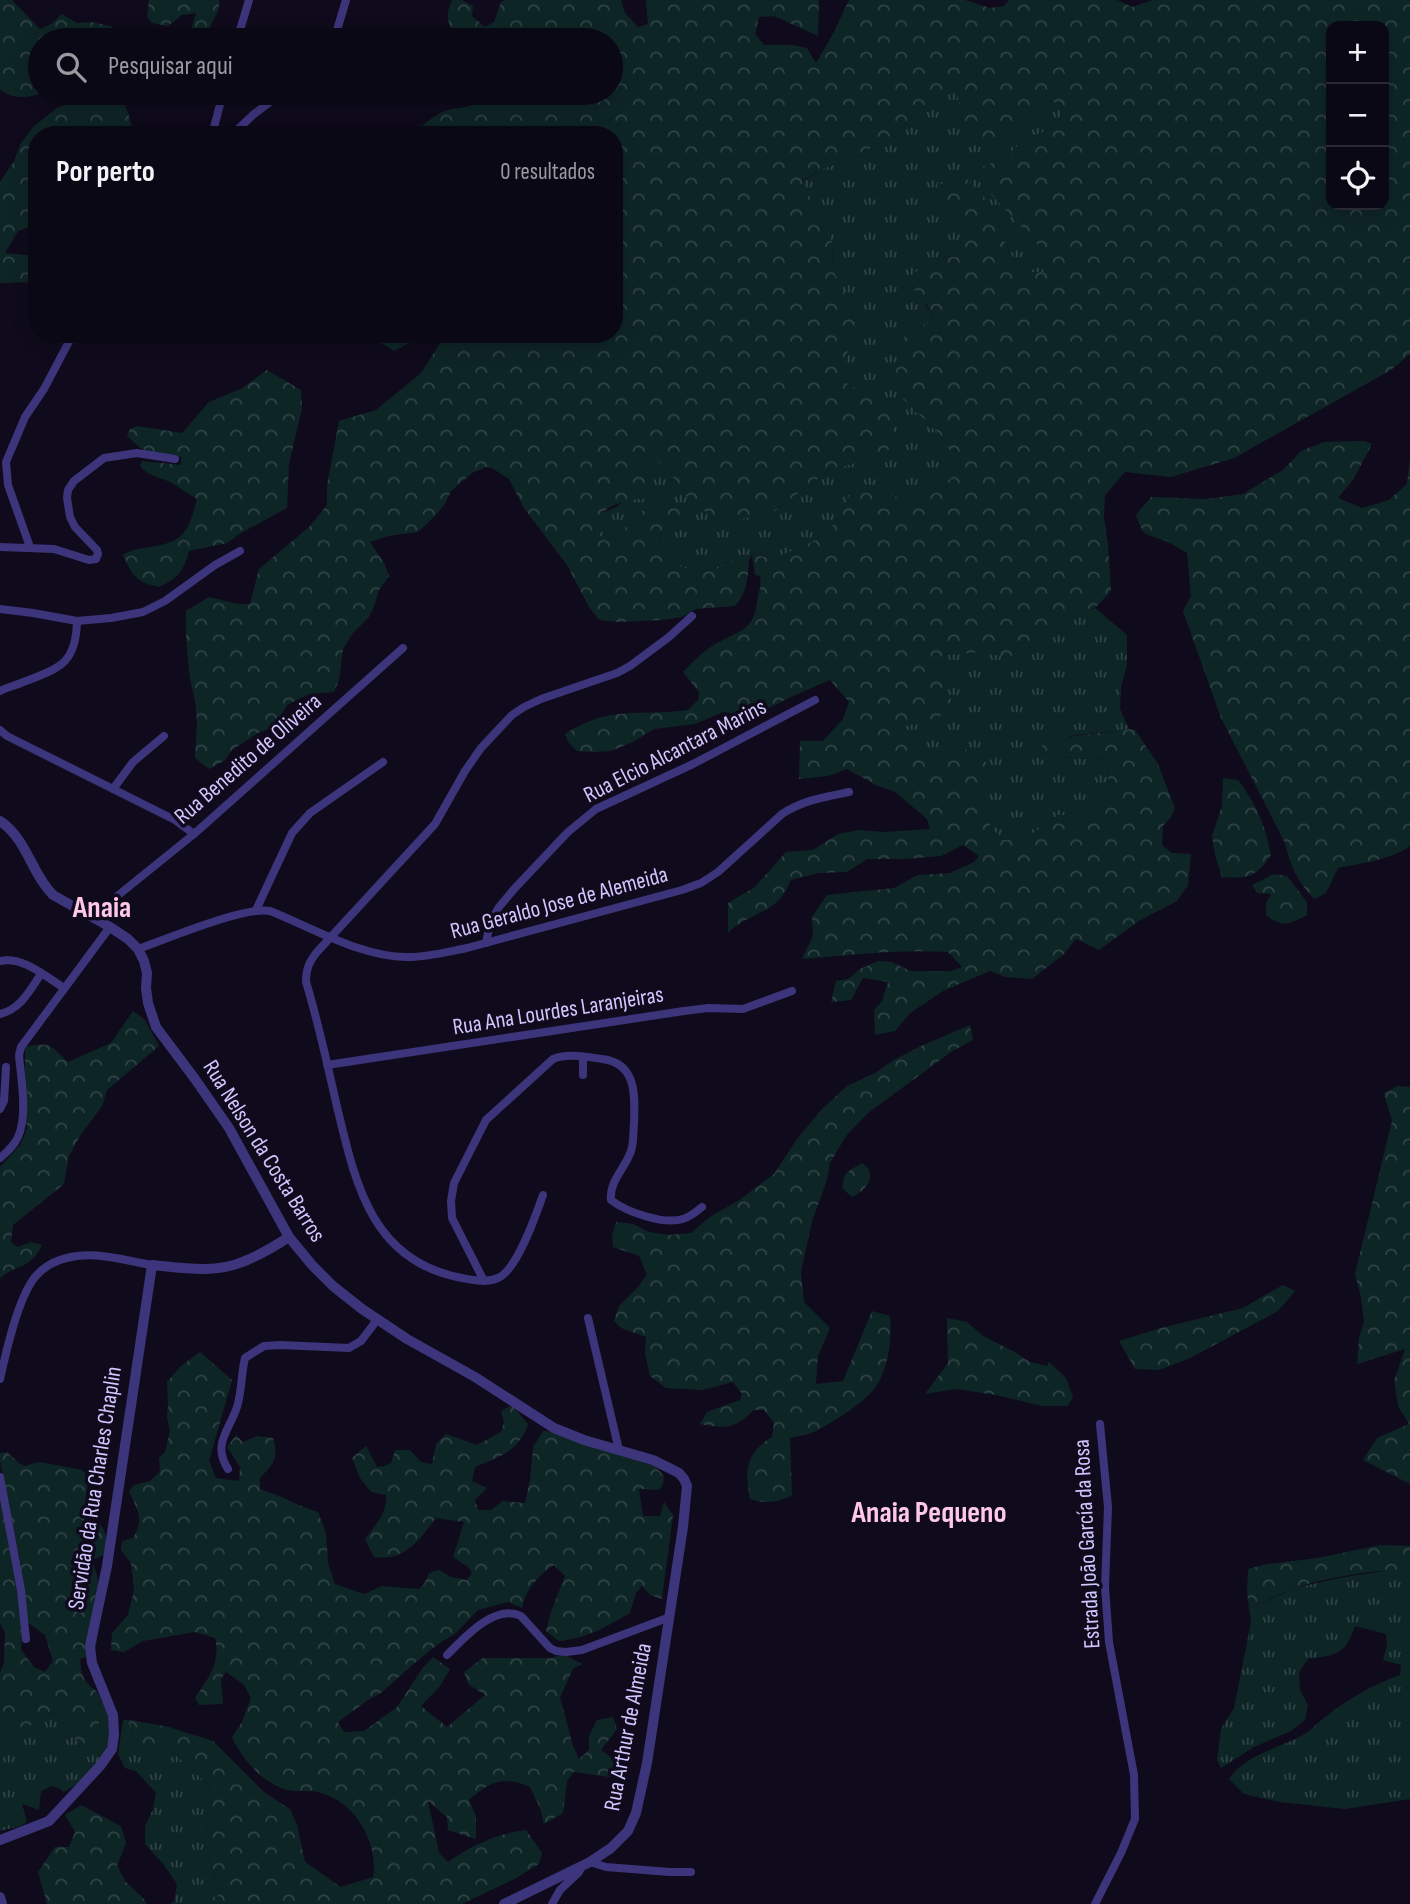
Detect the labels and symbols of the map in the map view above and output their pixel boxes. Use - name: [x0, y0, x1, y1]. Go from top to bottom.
- street label: Rua Benedito de Oliveira: [169, 688, 327, 830]
- street label: Rua Elcio Alcantara Marins: [579, 693, 771, 809]
- street label: Rua Geraldo Jose de Alemeida: [447, 860, 671, 946]
- district label: Anaia: [72, 890, 131, 926]
- street label: Rua Ana Lourdes Laranjeiras: [451, 981, 665, 1041]
- street label: Rua Nelson da Costa Barros: [197, 1055, 331, 1247]
- street label: Servidão da Rua Charles Chaplin: [62, 1364, 128, 1612]
- street label: Estrada João García da Rosa: [1068, 1439, 1106, 1649]
- district label: Anaia Pequeno: [850, 1495, 1007, 1531]
- street label: Rua Arthur de Almeida: [598, 1641, 658, 1813]

